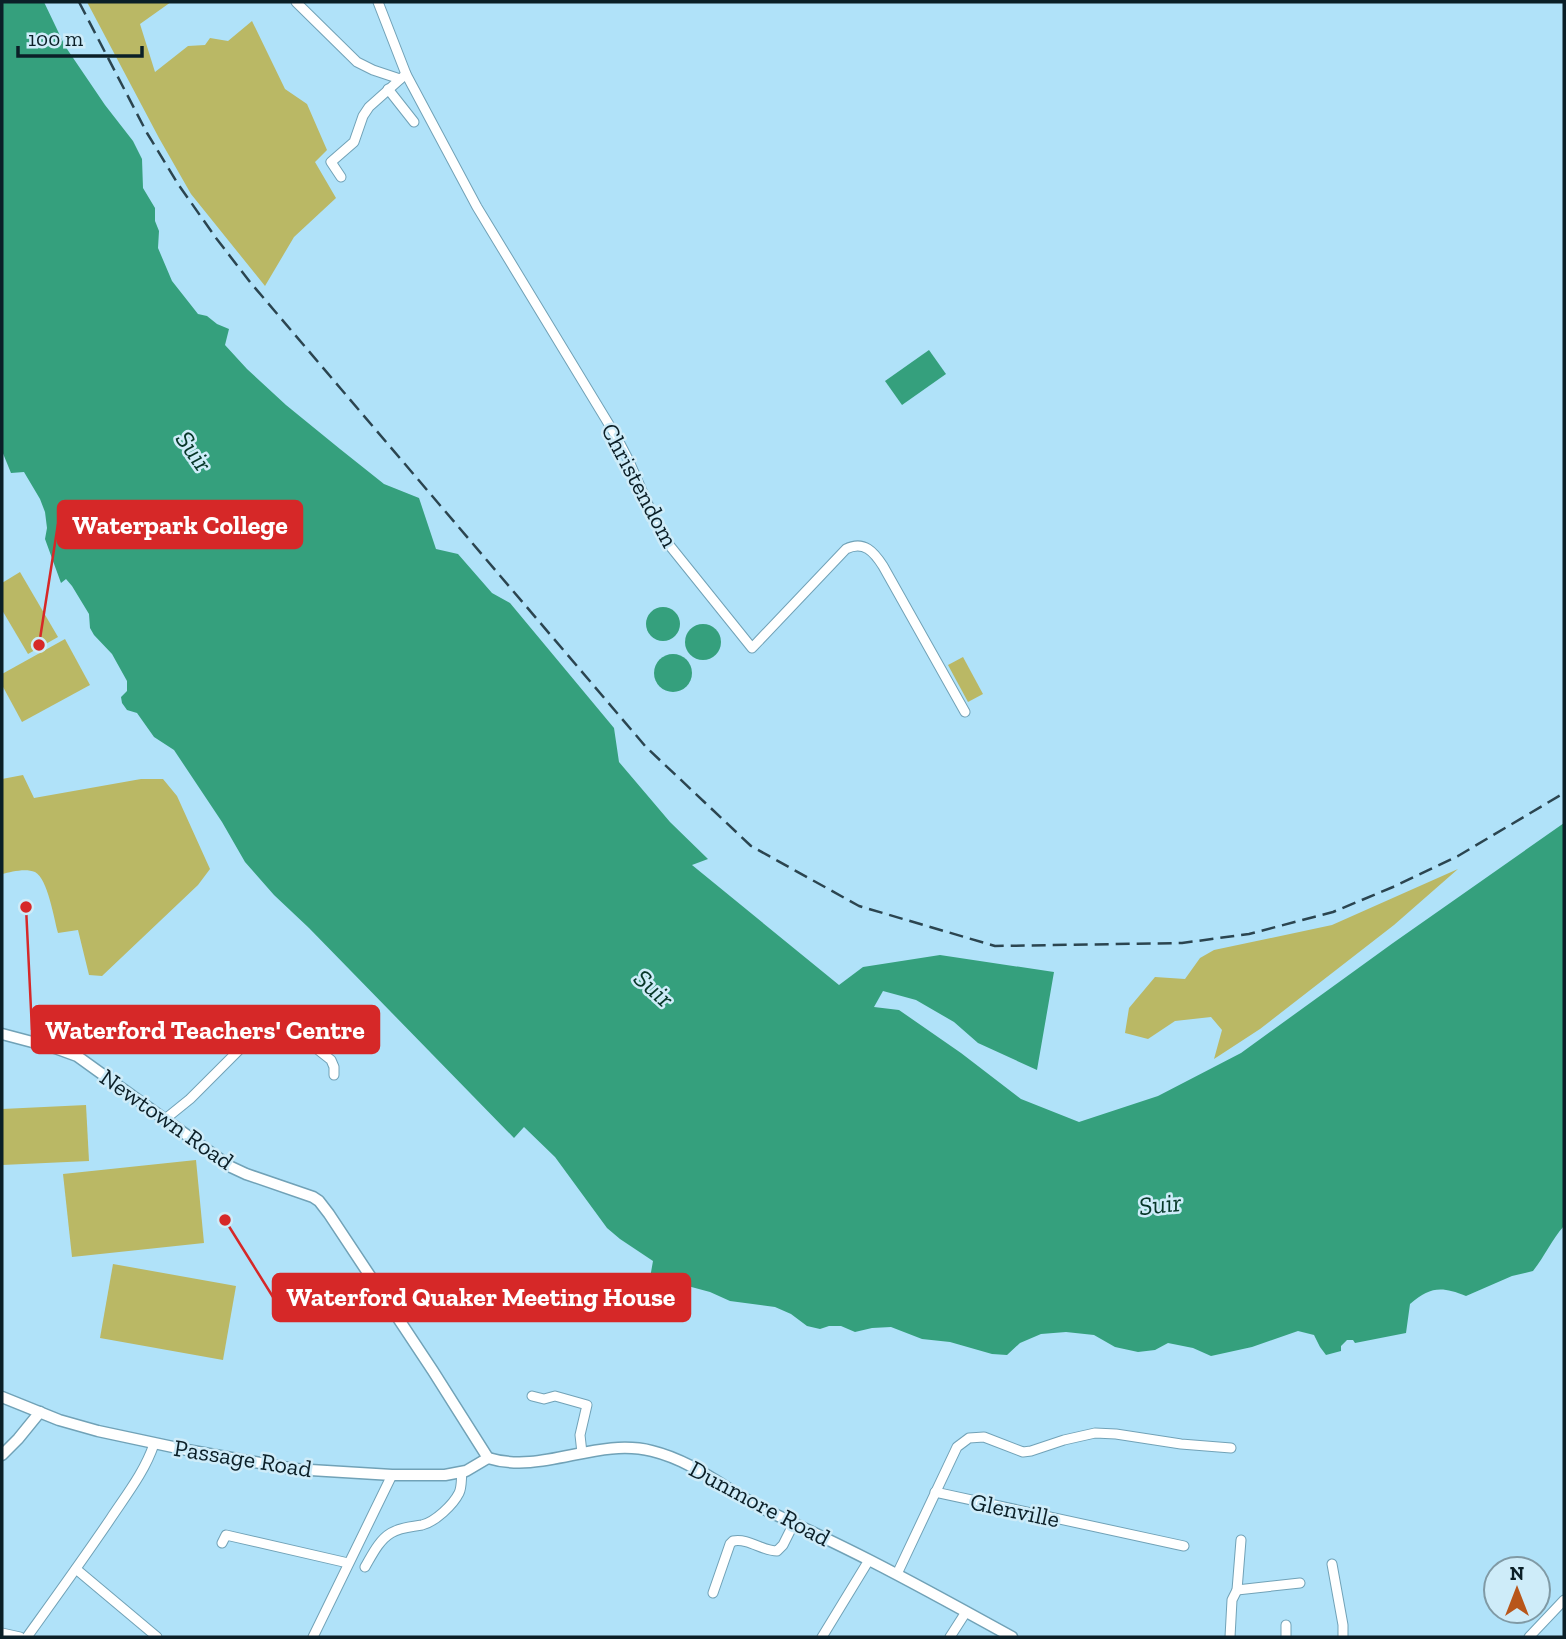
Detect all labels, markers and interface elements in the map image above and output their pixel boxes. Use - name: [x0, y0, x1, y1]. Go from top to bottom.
- scale bar: [18, 14, 142, 58]
- text: 100 m: [28, 26, 83, 51]
- street label: Christendom: [595, 418, 685, 552]
- water label: Suir: [169, 424, 219, 478]
- callout: Waterpark College: [58, 501, 302, 548]
- text: Waterpark College: [72, 509, 288, 541]
- water label: Suir: [627, 962, 681, 1014]
- callout: Waterford Teachers' Centre: [32, 1006, 379, 1053]
- text: Waterford Teachers' Centre: [45, 1014, 365, 1046]
- street label: Newtown Road: [94, 1062, 240, 1176]
- water label: Suir: [1137, 1186, 1183, 1222]
- callout: Waterford Quaker Meeting House: [273, 1274, 690, 1321]
- text: Waterford Quaker Meeting House: [287, 1281, 676, 1313]
- street label: Passage Road: [172, 1433, 314, 1483]
- street label: Dunmore Road: [685, 1454, 835, 1552]
- street label: Glenville: [968, 1486, 1062, 1534]
- north arrow: [1482, 1555, 1552, 1625]
- text: N: [1510, 1562, 1524, 1585]

